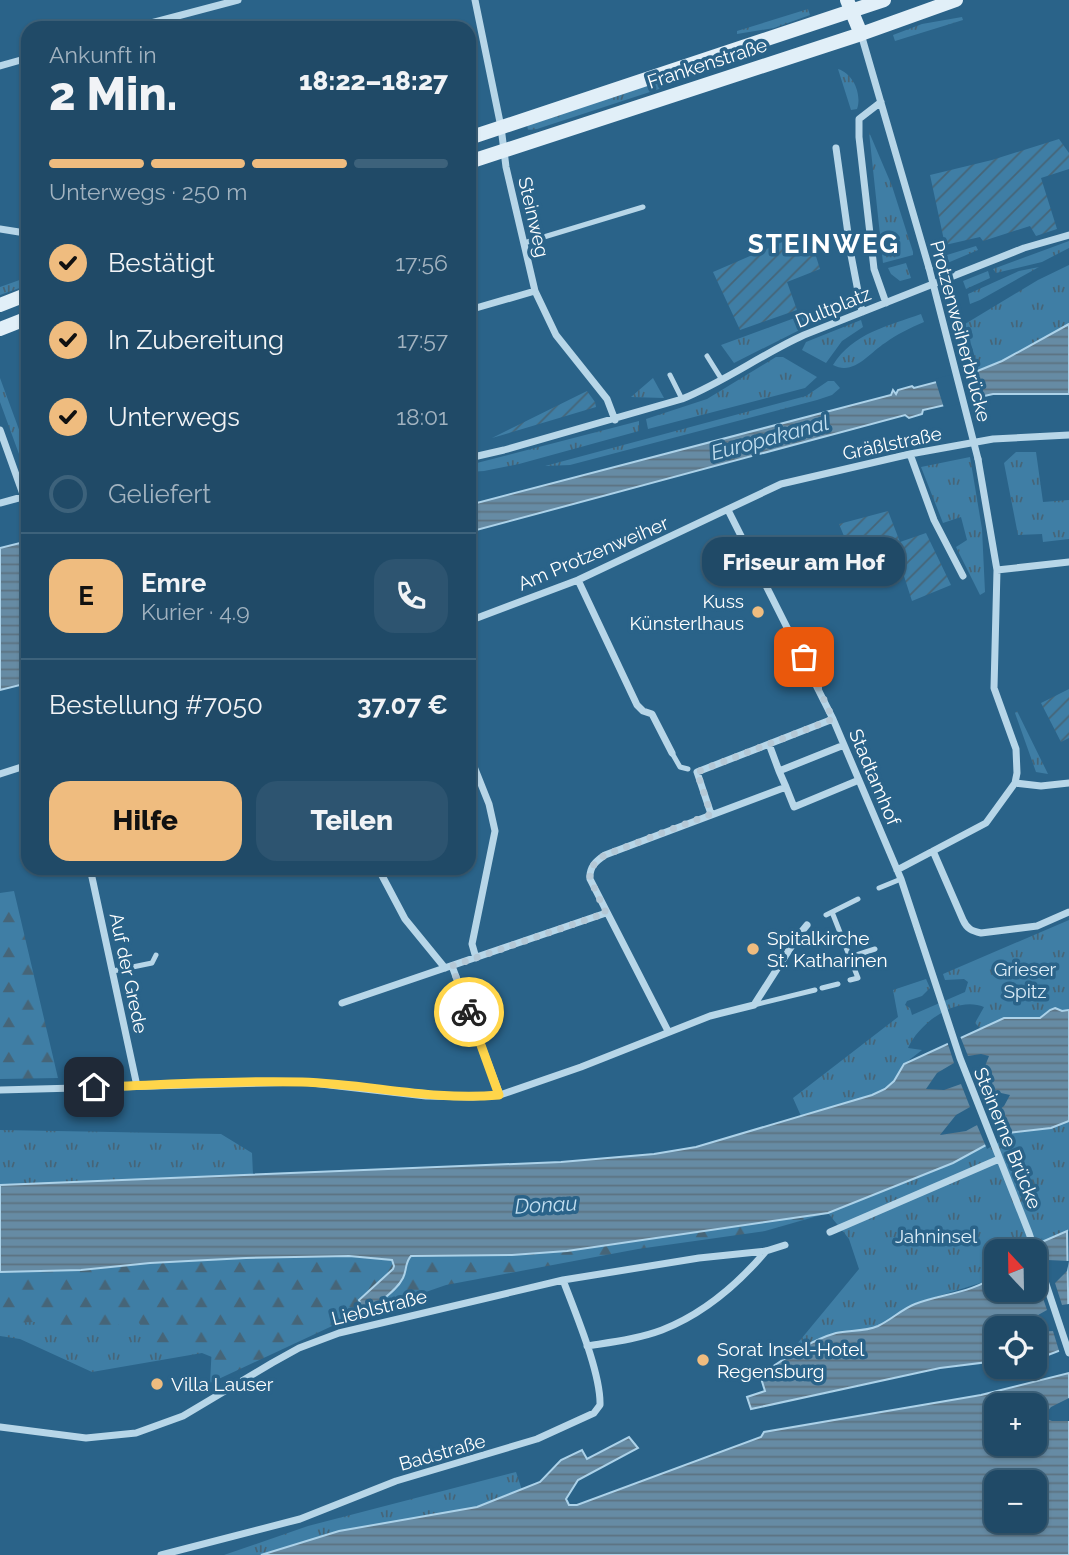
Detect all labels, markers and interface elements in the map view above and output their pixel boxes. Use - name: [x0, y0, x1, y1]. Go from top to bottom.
- street label: Frankenstraße: [644, 33, 770, 93]
- text: Ankunft in: [49, 41, 157, 68]
- text: 18:22–18:27: [299, 66, 448, 96]
- text: 2 Min.: [49, 67, 178, 121]
- street label: Steinweg: [514, 175, 554, 259]
- text: Unterwegs · 250 m: [49, 178, 247, 205]
- district label: STEINWEG: [748, 229, 900, 259]
- street label: Protzenweiherbrücke: [926, 238, 996, 424]
- icon: check: [49, 244, 87, 282]
- text: Bestätigt: [108, 248, 215, 278]
- text: 17:56: [395, 249, 448, 276]
- street label: Dultplatz: [792, 282, 874, 332]
- icon: check: [49, 321, 87, 359]
- text: In Zubereitung: [108, 325, 284, 355]
- text: 17:57: [397, 326, 448, 353]
- icon: check: [49, 398, 87, 436]
- text: Unterwegs: [108, 402, 240, 432]
- text: 18:01: [396, 403, 448, 430]
- water label: Europakanal: [708, 410, 832, 465]
- street label: Gräßlstraße: [841, 422, 943, 464]
- text: Geliefert: [108, 479, 211, 509]
- street label: Am Protzenweiher: [514, 511, 672, 595]
- callout: Friseur am Hof: [702, 538, 906, 587]
- text: Friseur am Hof: [722, 548, 885, 575]
- button: phone: [374, 559, 448, 633]
- text: Emre: [141, 568, 206, 598]
- text: E: [78, 581, 94, 611]
- place label: Kuss Künsterlhaus: [629, 590, 744, 634]
- text: Kurier · 4.9: [141, 598, 250, 625]
- marker: Kuss Künsterlhaus: [750, 604, 766, 620]
- pin: [774, 627, 834, 687]
- icon: bag: [785, 638, 823, 676]
- text: Bestellung #7050: [49, 690, 263, 720]
- text: 37.07 €: [357, 690, 448, 720]
- street label: Stadtamhof: [845, 725, 905, 829]
- button: Hilfe: [49, 781, 242, 861]
- button: Teilen: [256, 781, 448, 861]
- street label: Auf der Grede: [105, 911, 153, 1035]
- place label: Spitalkirche St. Katharinen: [767, 927, 888, 971]
- marker: Spitalkirche St. Katharinen: [745, 941, 761, 957]
- park label: Grieser Spitz: [994, 958, 1057, 1002]
- courier: [434, 977, 504, 1047]
- icon: bike: [450, 993, 488, 1031]
- pin: [64, 1057, 124, 1117]
- street label: Steinerne Brücke: [970, 1064, 1046, 1212]
- icon: home: [75, 1068, 113, 1106]
- water label: Donau: [514, 1190, 578, 1219]
- park label: Jahninsel: [895, 1225, 978, 1247]
- north arrow: [984, 1239, 1046, 1302]
- map controls: [984, 1239, 1047, 1533]
- street label: Lieblstraße: [329, 1285, 429, 1329]
- button: locate: [984, 1316, 1047, 1379]
- place label: Sorat Insel-Hotel Regensburg: [717, 1338, 865, 1382]
- marker: Sorat Insel-Hotel Regensburg: [695, 1352, 711, 1368]
- place label: Villa Lauser: [171, 1373, 274, 1395]
- marker: Villa Lauser: [149, 1376, 165, 1392]
- button: +: [984, 1393, 1047, 1456]
- street label: Badstraße: [396, 1429, 488, 1475]
- button: −: [984, 1470, 1047, 1533]

